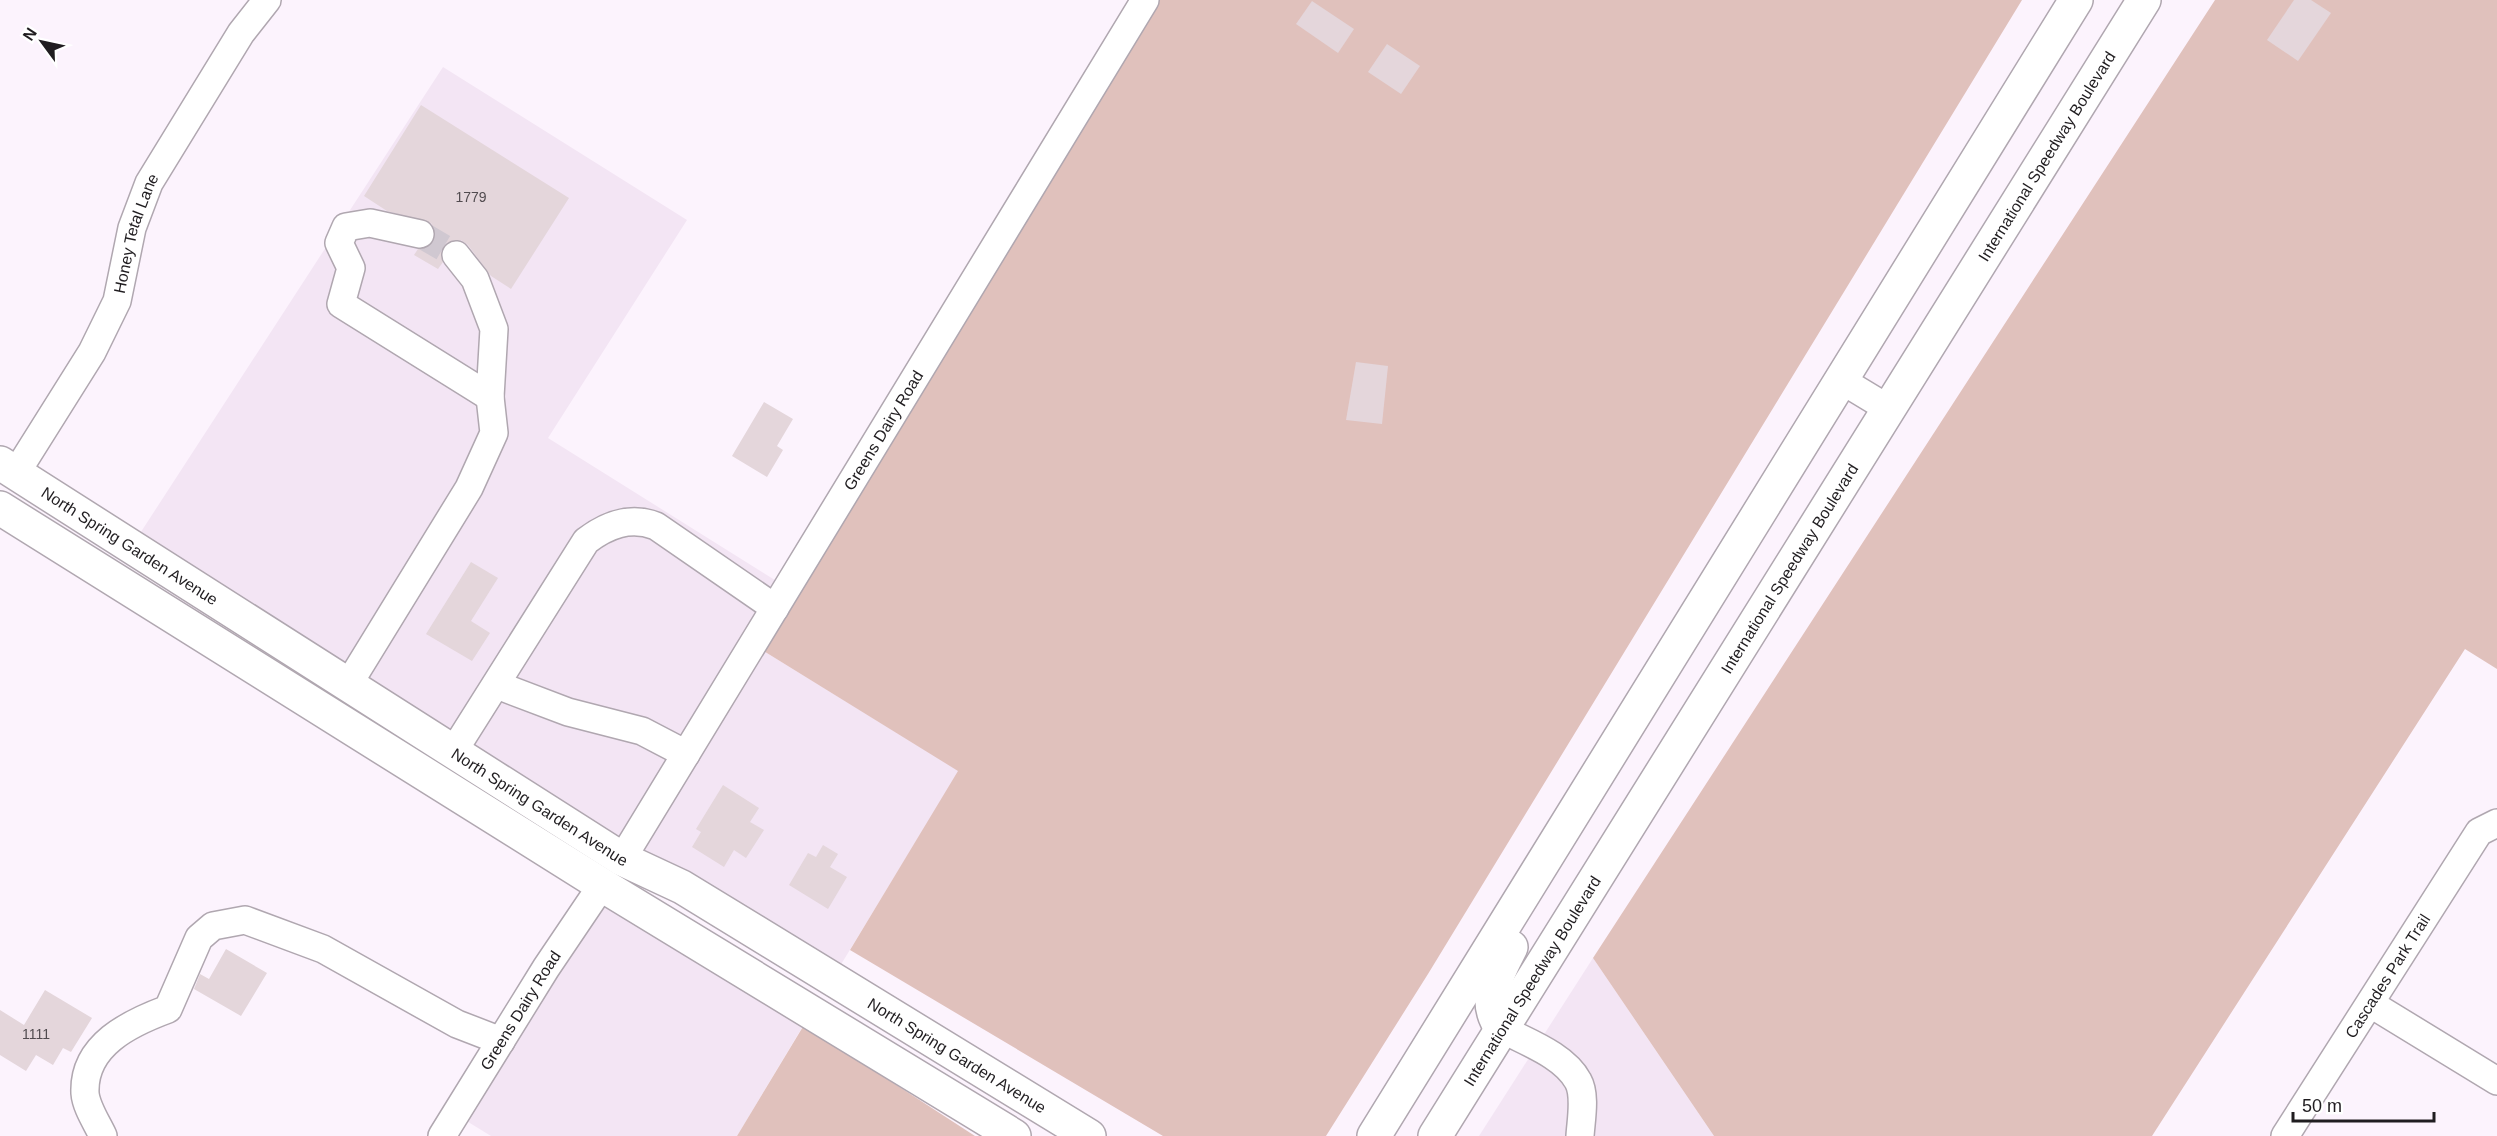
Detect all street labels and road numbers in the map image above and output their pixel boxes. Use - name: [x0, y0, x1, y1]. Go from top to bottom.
- street label: International Speedway Boulevard: [1975, 48, 2118, 264]
- street label: Honey Tetal Lane: [110, 170, 161, 295]
- street label: Greens Dairy Road: [840, 367, 926, 493]
- street label: International Speedway Boulevard: [1717, 461, 1861, 676]
- street label: North Spring Garden Avenue: [39, 483, 221, 608]
- street label: North Spring Garden Avenue: [449, 744, 630, 869]
- street label: International Speedway Boulevard: [1460, 873, 1604, 1089]
- street label: Cascades Park Trail: [2342, 911, 2433, 1041]
- street label: Greens Dairy Road: [477, 948, 564, 1073]
- street label: North Spring Garden Avenue: [865, 994, 1049, 1116]

